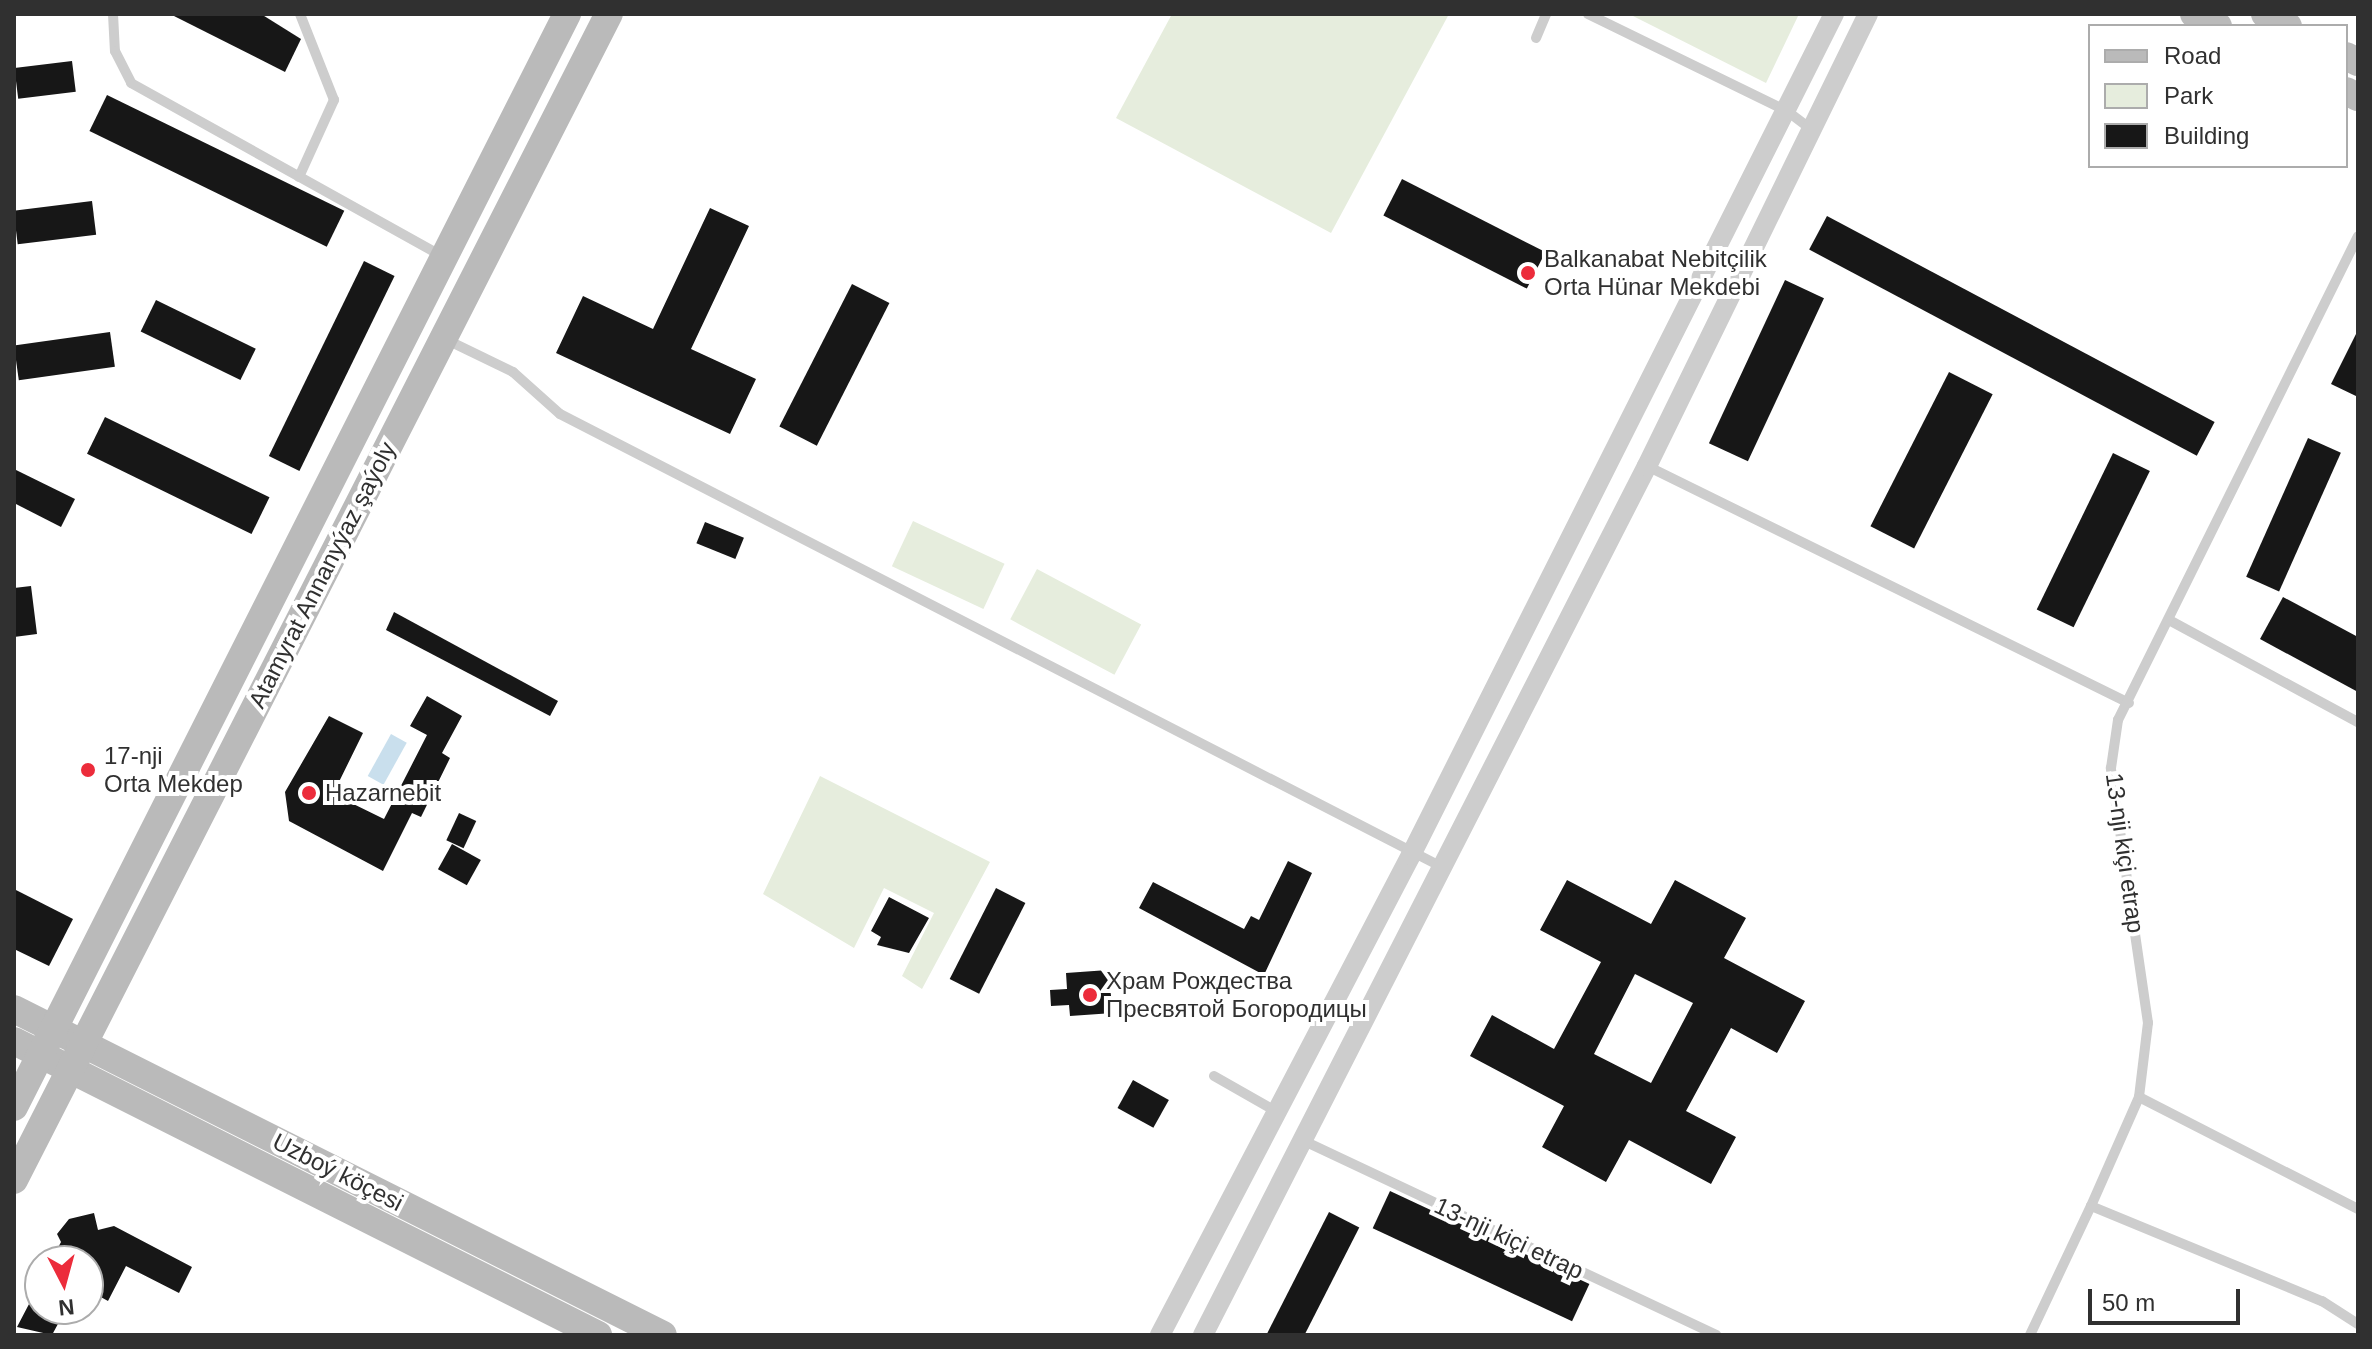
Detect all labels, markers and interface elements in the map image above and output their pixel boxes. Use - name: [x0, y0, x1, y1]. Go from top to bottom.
- legend: [2088, 24, 2348, 168]
- text: Road: [2164, 42, 2221, 69]
- text: Park: [2164, 82, 2213, 109]
- text: Building: [2164, 122, 2249, 149]
- place label: Balkanabat Nebitçilik Orta Hünar Mekdebi: [1544, 245, 1767, 301]
- marker: Balkanabat Nebitçilik Orta Hünar Mekdebi: [1519, 264, 1537, 282]
- street label: Atamyrat Annanyýaz şaýoly: [242, 437, 402, 713]
- place label: 17-nji Orta Mekdep: [104, 742, 243, 798]
- marker: 17-nji Orta Mekdep: [79, 761, 97, 779]
- street label: 13-nji kiçi etrap: [2100, 771, 2150, 935]
- place label: Hazarnebit: [325, 779, 441, 807]
- marker: Hazarnebit: [300, 784, 318, 802]
- place label: Храм Рождества Пресвятой Богородицы: [1106, 967, 1367, 1023]
- marker: Храм Рождества Пресвятой Богородицы: [1081, 986, 1099, 1004]
- street label: Uzboý köçesi: [268, 1127, 408, 1217]
- street label: 13-nji kiçi etrap: [1430, 1191, 1588, 1285]
- north arrow: [24, 1245, 104, 1325]
- scale bar: [2092, 1273, 2244, 1323]
- text: 50 m: [2102, 1289, 2155, 1316]
- text: N: [57, 1294, 76, 1321]

